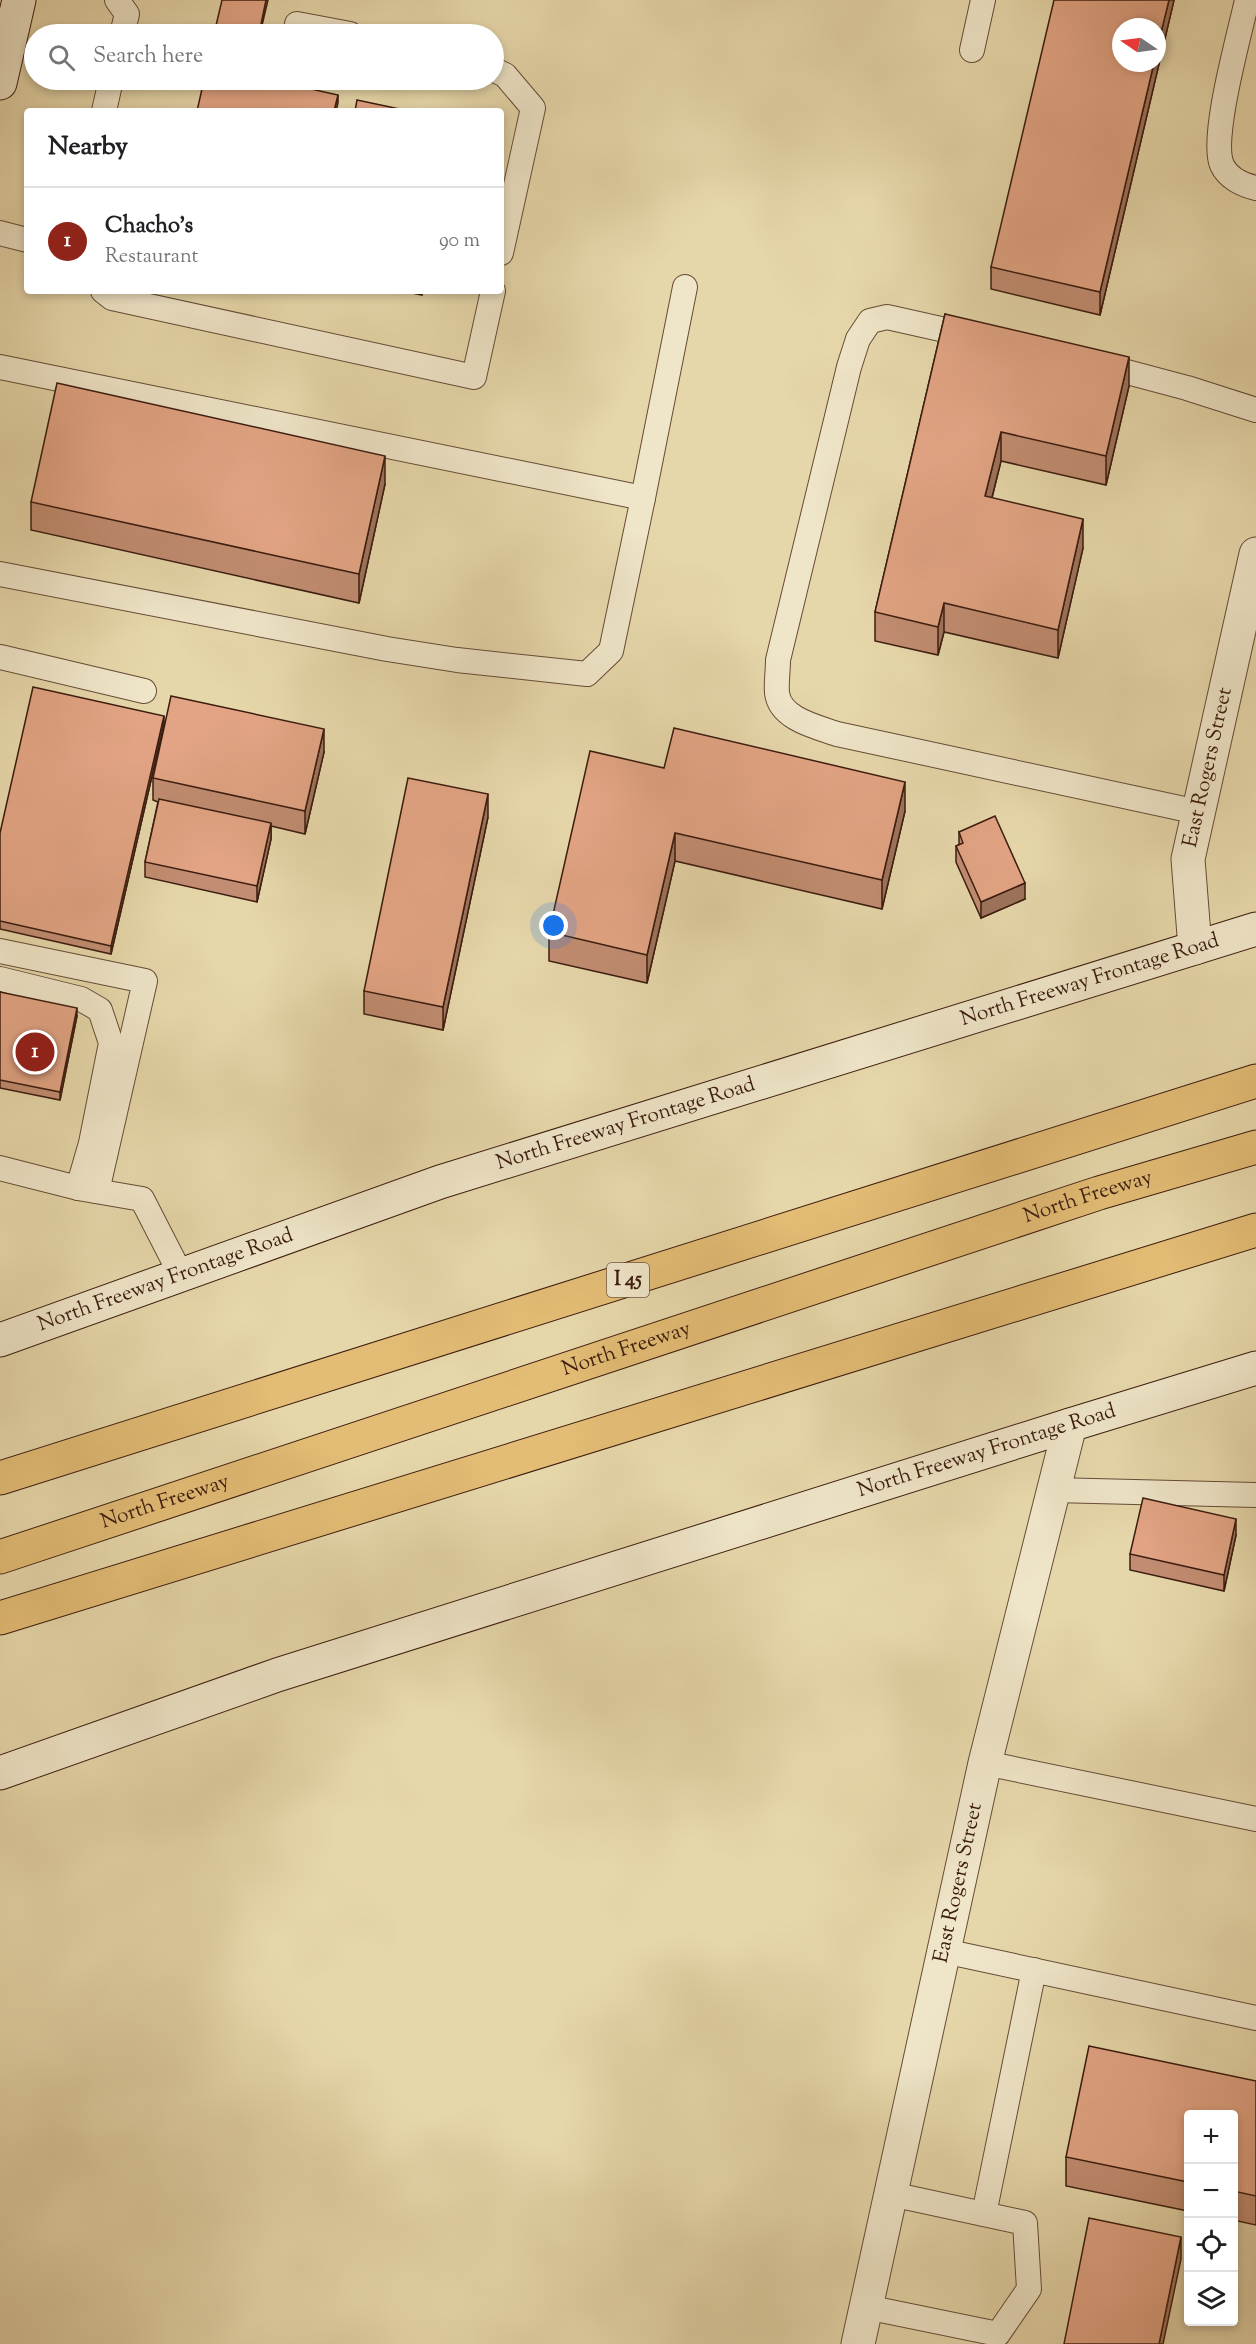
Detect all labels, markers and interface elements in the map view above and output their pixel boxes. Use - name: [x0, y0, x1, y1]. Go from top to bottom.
- north arrow: [1112, 18, 1166, 72]
- search box: [24, 24, 504, 90]
- icon: search: [45, 41, 78, 74]
- text: Search here: [93, 41, 203, 73]
- text: Nearby: [48, 129, 128, 166]
- text: Chacho's: [105, 211, 193, 243]
- text: 1: [64, 227, 71, 256]
- text: 90 m: [439, 227, 480, 256]
- text: Restaurant: [105, 243, 198, 272]
- street label: East Rogers Street: [1176, 685, 1241, 850]
- your location: [539, 911, 568, 940]
- street label: North Freeway Frontage Road: [957, 926, 1223, 1035]
- pin: 1: [15, 1030, 54, 1074]
- street label: North Freeway Frontage Road: [493, 1070, 759, 1179]
- street label: North Freeway: [1020, 1163, 1157, 1232]
- street label: North Freeway Frontage Road: [34, 1221, 298, 1340]
- road number: I 45: [607, 1263, 649, 1297]
- street label: North Freeway: [558, 1314, 695, 1385]
- street label: North Freeway Frontage Road: [854, 1397, 1120, 1506]
- street label: North Freeway: [97, 1467, 234, 1538]
- street label: East Rogers Street: [927, 1800, 991, 1966]
- map controls: [1184, 2110, 1238, 2326]
- button: +: [1184, 2110, 1238, 2164]
- button: −: [1184, 2164, 1238, 2218]
- button: locate: [1184, 2218, 1238, 2272]
- button: layers: [1184, 2272, 1238, 2326]

